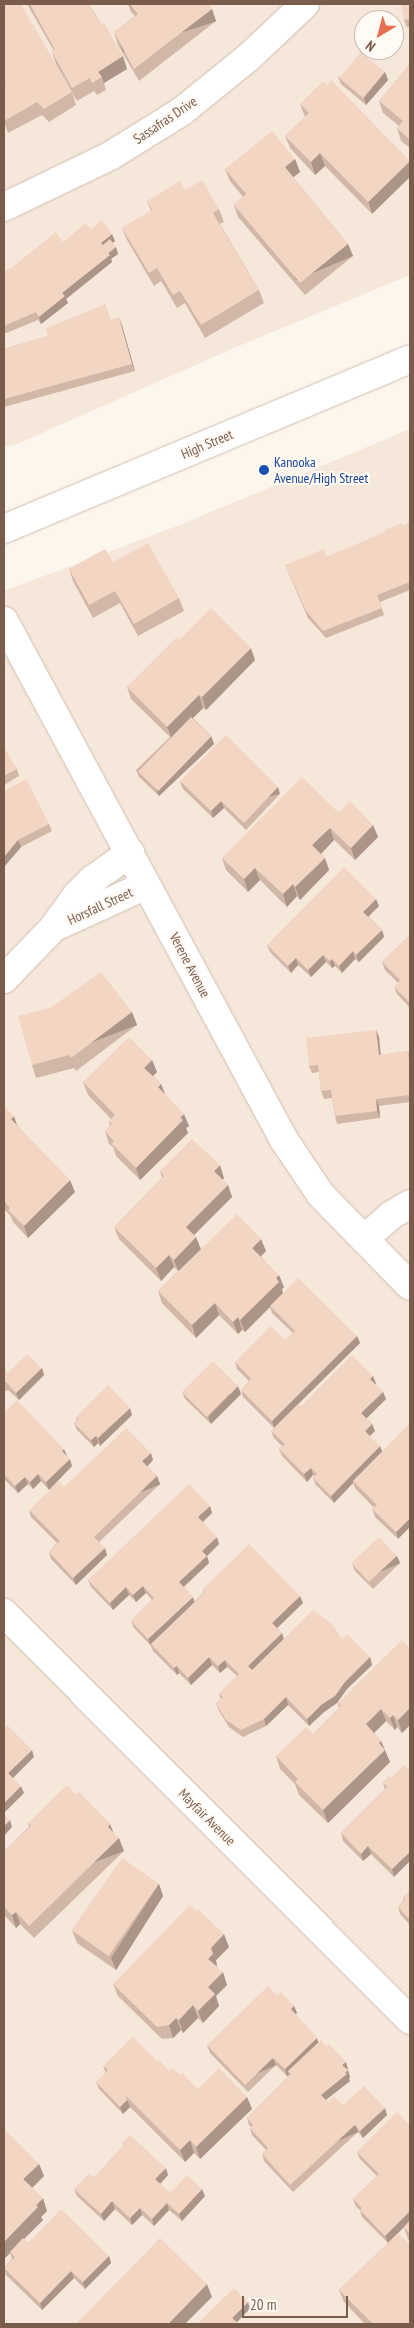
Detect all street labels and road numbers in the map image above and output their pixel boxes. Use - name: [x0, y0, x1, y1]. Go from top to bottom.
- street label: Sassafras Drive: [130, 93, 200, 147]
- street label: High Street: [179, 426, 235, 462]
- street label: Horsfall Street: [65, 884, 135, 928]
- street label: Verene Avenue: [166, 929, 214, 1001]
- street label: Mayfair Avenue: [175, 1785, 239, 1849]

